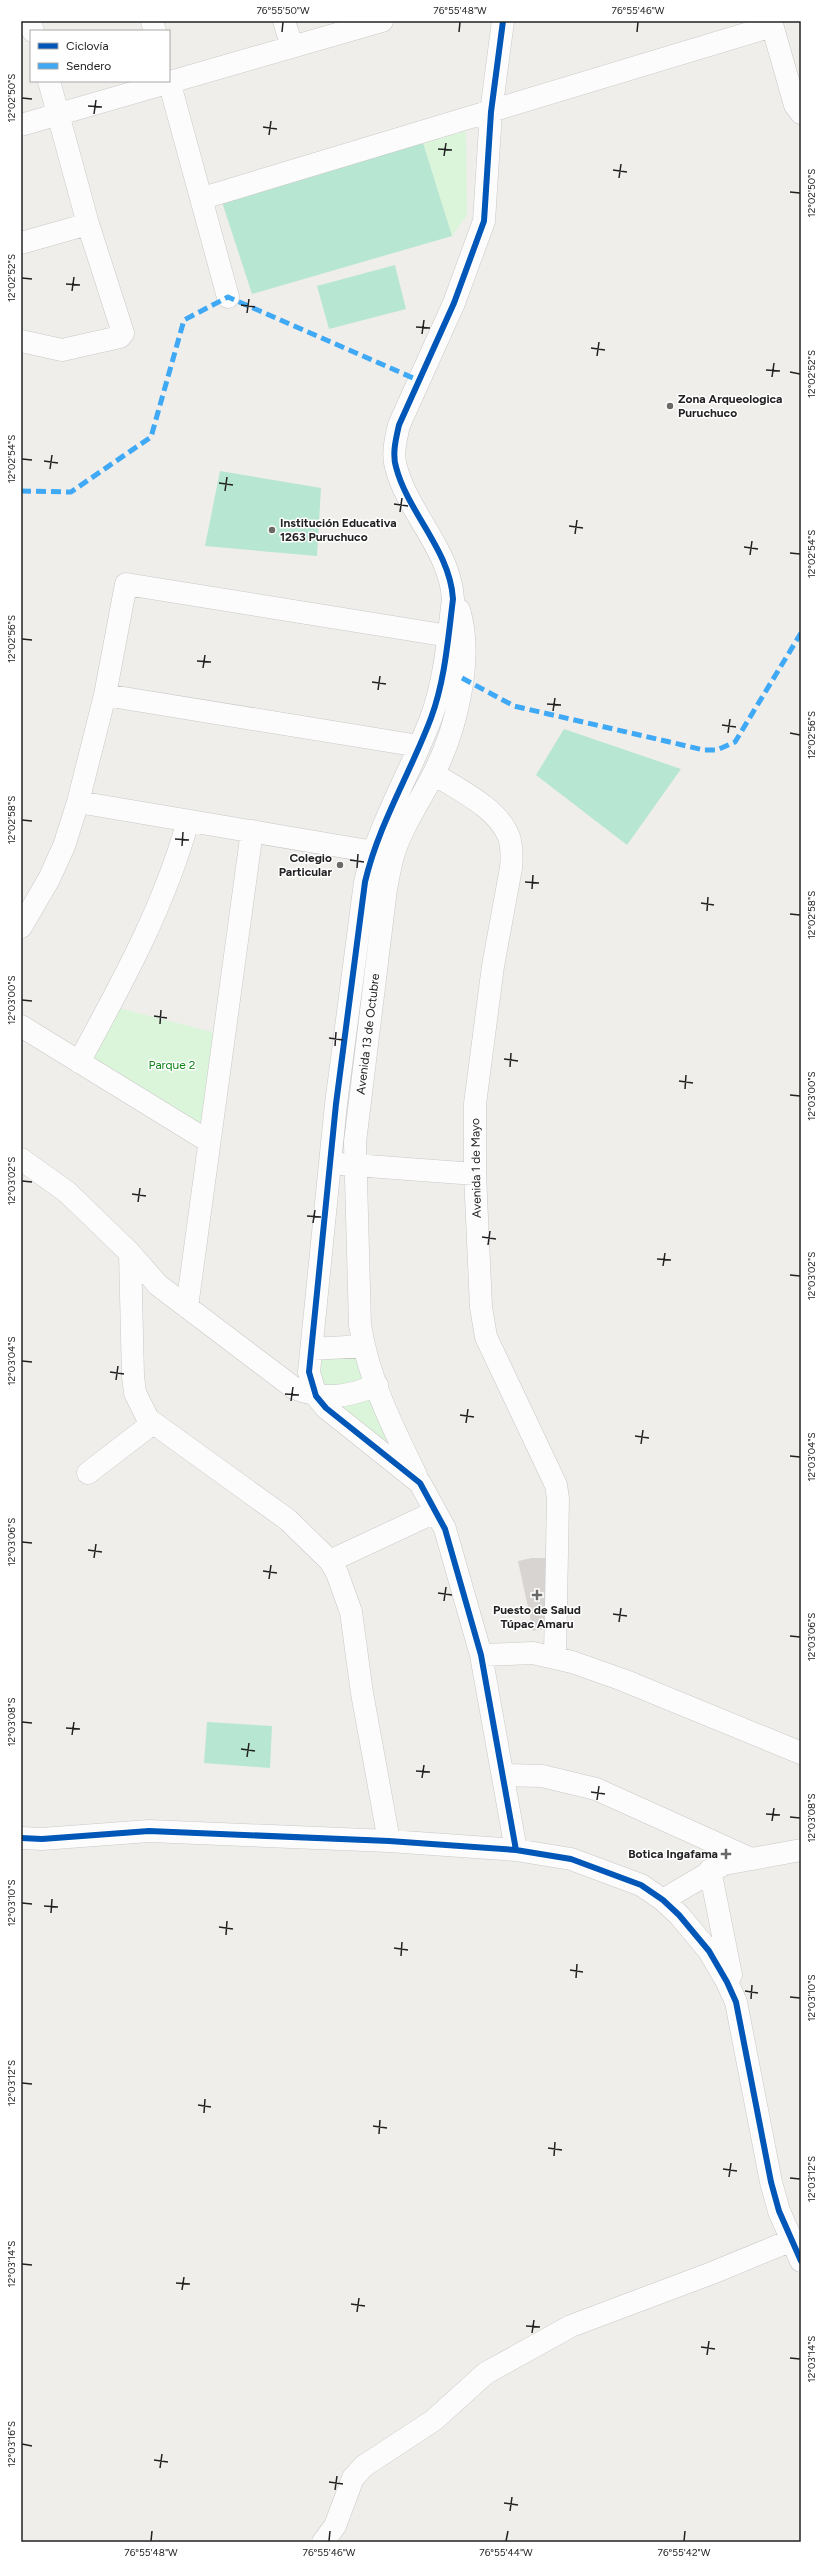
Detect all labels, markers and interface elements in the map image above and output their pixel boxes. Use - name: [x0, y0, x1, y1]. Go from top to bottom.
- text: 76°55'50"W: [256, 4, 310, 17]
- text: 76°55'48"W: [433, 4, 487, 17]
- text: 76°55'46"W: [612, 4, 665, 17]
- legend: [30, 30, 170, 82]
- text: Ciclovía: [66, 39, 109, 53]
- text: Sendero: [66, 59, 111, 73]
- text: 12°02'50"S: [5, 74, 18, 122]
- text: 12°02'50"S: [805, 169, 818, 217]
- text: 12°02'52"S: [5, 254, 18, 302]
- text: 12°02'52"S: [805, 350, 818, 398]
- place label: Zona Arqueologica Puruchuco: [678, 392, 783, 420]
- marker: Zona Arqueologica Puruchuco: [665, 401, 675, 411]
- text: 12°02'54"S: [5, 435, 18, 483]
- place label: Institución Educativa 1263 Puruchuco: [280, 516, 397, 544]
- marker: Institución Educativa 1263 Puruchuco: [267, 525, 277, 535]
- text: 12°02'54"S: [805, 530, 818, 578]
- text: 12°02'56"S: [5, 615, 18, 663]
- text: 12°02'56"S: [805, 711, 818, 759]
- text: 12°02'58"S: [5, 796, 18, 844]
- place label: Colegio Particular: [279, 851, 332, 879]
- marker: Colegio Particular: [335, 860, 345, 870]
- text: 12°02'58"S: [805, 891, 818, 939]
- street label: Avenida 13 de Octubre: [354, 972, 382, 1095]
- text: 12°03'00"S: [5, 975, 18, 1025]
- park label: Parque 2: [149, 1058, 195, 1072]
- text: 12°03'00"S: [805, 1071, 818, 1121]
- street label: Avenida 1 de Mayo: [468, 1118, 484, 1218]
- text: 12°03'02"S: [5, 1157, 18, 1205]
- text: 12°03'02"S: [805, 1252, 818, 1300]
- text: 12°03'04"S: [5, 1336, 18, 1386]
- text: 12°03'04"S: [805, 1432, 818, 1482]
- text: 12°03'06"S: [5, 1518, 18, 1566]
- marker: Puesto de Salud Túpac Amaru: [531, 1589, 543, 1601]
- place label: Puesto de Salud Túpac Amaru: [493, 1603, 581, 1631]
- text: 12°03'06"S: [805, 1613, 818, 1661]
- text: 12°03'08"S: [5, 1697, 18, 1747]
- text: 12°03'08"S: [805, 1793, 818, 1843]
- place label: Botica Ingafama: [628, 1847, 718, 1861]
- marker: Botica Ingafama: [721, 1849, 731, 1859]
- text: 12°03'10"S: [5, 1879, 18, 1927]
- text: 12°03'10"S: [805, 1974, 818, 2022]
- text: 12°03'12"S: [5, 2060, 18, 2106]
- text: 12°03'12"S: [805, 2156, 818, 2202]
- text: 12°03'14"S: [5, 2241, 18, 2287]
- text: 12°03'14"S: [805, 2336, 818, 2382]
- text: 12°03'16"S: [5, 2421, 18, 2467]
- text: 76°55'48"W: [124, 2546, 178, 2559]
- text: 76°55'46"W: [303, 2546, 356, 2559]
- text: 76°55'44"W: [479, 2546, 533, 2559]
- text: 76°55'42"W: [658, 2546, 711, 2559]

